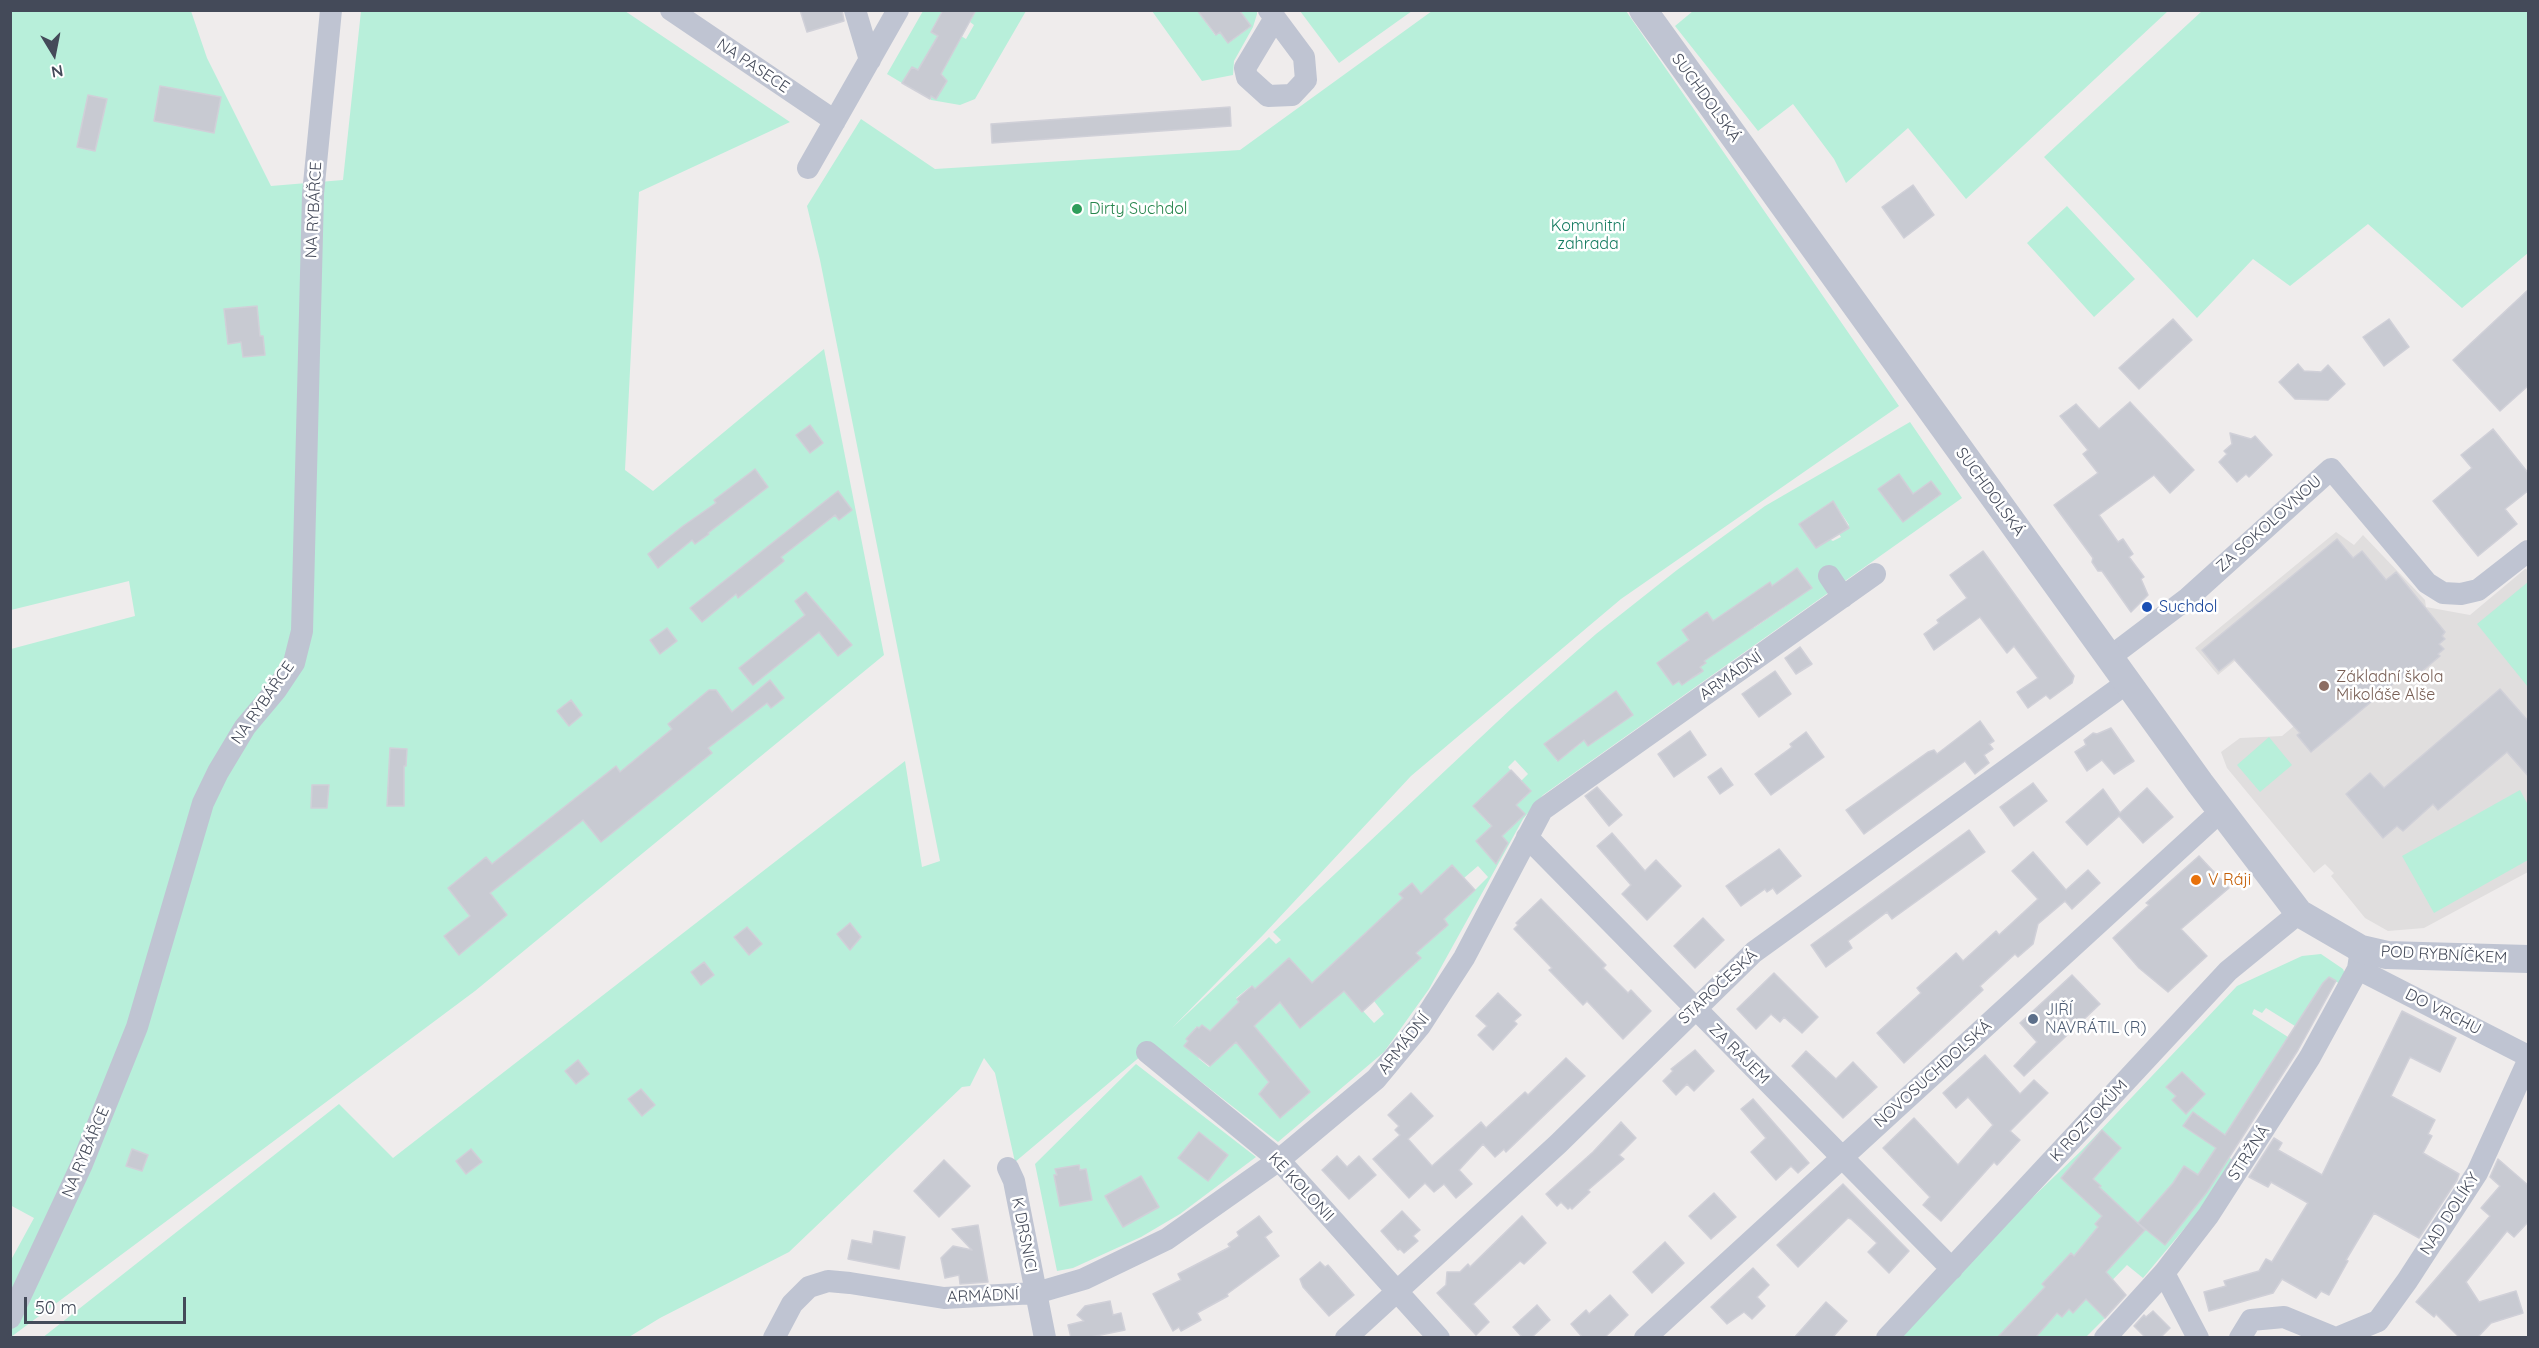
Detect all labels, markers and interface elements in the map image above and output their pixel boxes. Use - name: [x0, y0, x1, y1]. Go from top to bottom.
- north arrow: [24, 24, 84, 84]
- street label: NA PASECE: [713, 35, 793, 97]
- street label: SUCHDOLSKÁ: [1667, 50, 1745, 146]
- text: N: [50, 61, 65, 83]
- street label: NA RYBÁŘCE: [302, 161, 326, 259]
- place label: Dirty Suchdol: [1089, 199, 1187, 219]
- marker: Dirty Suchdol: [1070, 202, 1084, 216]
- park label: Komunitní zahrada: [1551, 216, 1625, 254]
- street label: SUCHDOLSKÁ: [1951, 444, 2029, 540]
- street label: ZA SOKOLOVNOU: [2212, 472, 2326, 576]
- place label: Suchdol: [2159, 597, 2218, 617]
- marker: Suchdol: [2140, 600, 2154, 614]
- street label: ARMÁDNÍ: [1696, 648, 1766, 704]
- street label: NA RYBÁŘCE: [227, 658, 299, 748]
- place label: Základní škola Mikoláše Alše: [2336, 667, 2443, 705]
- marker: Základní škola Mikoláše Alše: [2317, 679, 2331, 693]
- place label: V Ráji: [2208, 870, 2251, 890]
- marker: V Ráji: [2189, 873, 2203, 887]
- street label: POD RYBNÍČKEM: [2380, 942, 2508, 968]
- street label: STAROČESKÁ: [1675, 946, 1761, 1028]
- street label: DO VRCHU: [2402, 985, 2484, 1039]
- place label: JIŘÍ NAVRÁTIL (R): [2045, 1000, 2146, 1038]
- street label: ARMÁDNÍ: [1374, 1010, 1434, 1078]
- marker: JIŘÍ NAVRÁTIL (R): [2026, 1012, 2040, 1026]
- street label: NOVOSUCHDOLSKÁ: [1870, 1016, 1996, 1132]
- street label: ZA RÁJEM: [1705, 1020, 1773, 1088]
- street label: K ROZTOKŮM: [2046, 1076, 2132, 1166]
- street label: NA RYBÁŘCE: [58, 1104, 114, 1200]
- street label: STRŽNÁ: [2224, 1122, 2274, 1184]
- street label: KE KOLONII: [1264, 1149, 1338, 1225]
- street label: NAD DOLÍKY: [2416, 1169, 2484, 1259]
- street label: K DRSNICI: [1007, 1196, 1041, 1274]
- scale bar: [27, 1285, 189, 1323]
- street label: ARMÁDNÍ: [947, 1285, 1019, 1307]
- text: 50 m: [35, 1296, 77, 1319]

